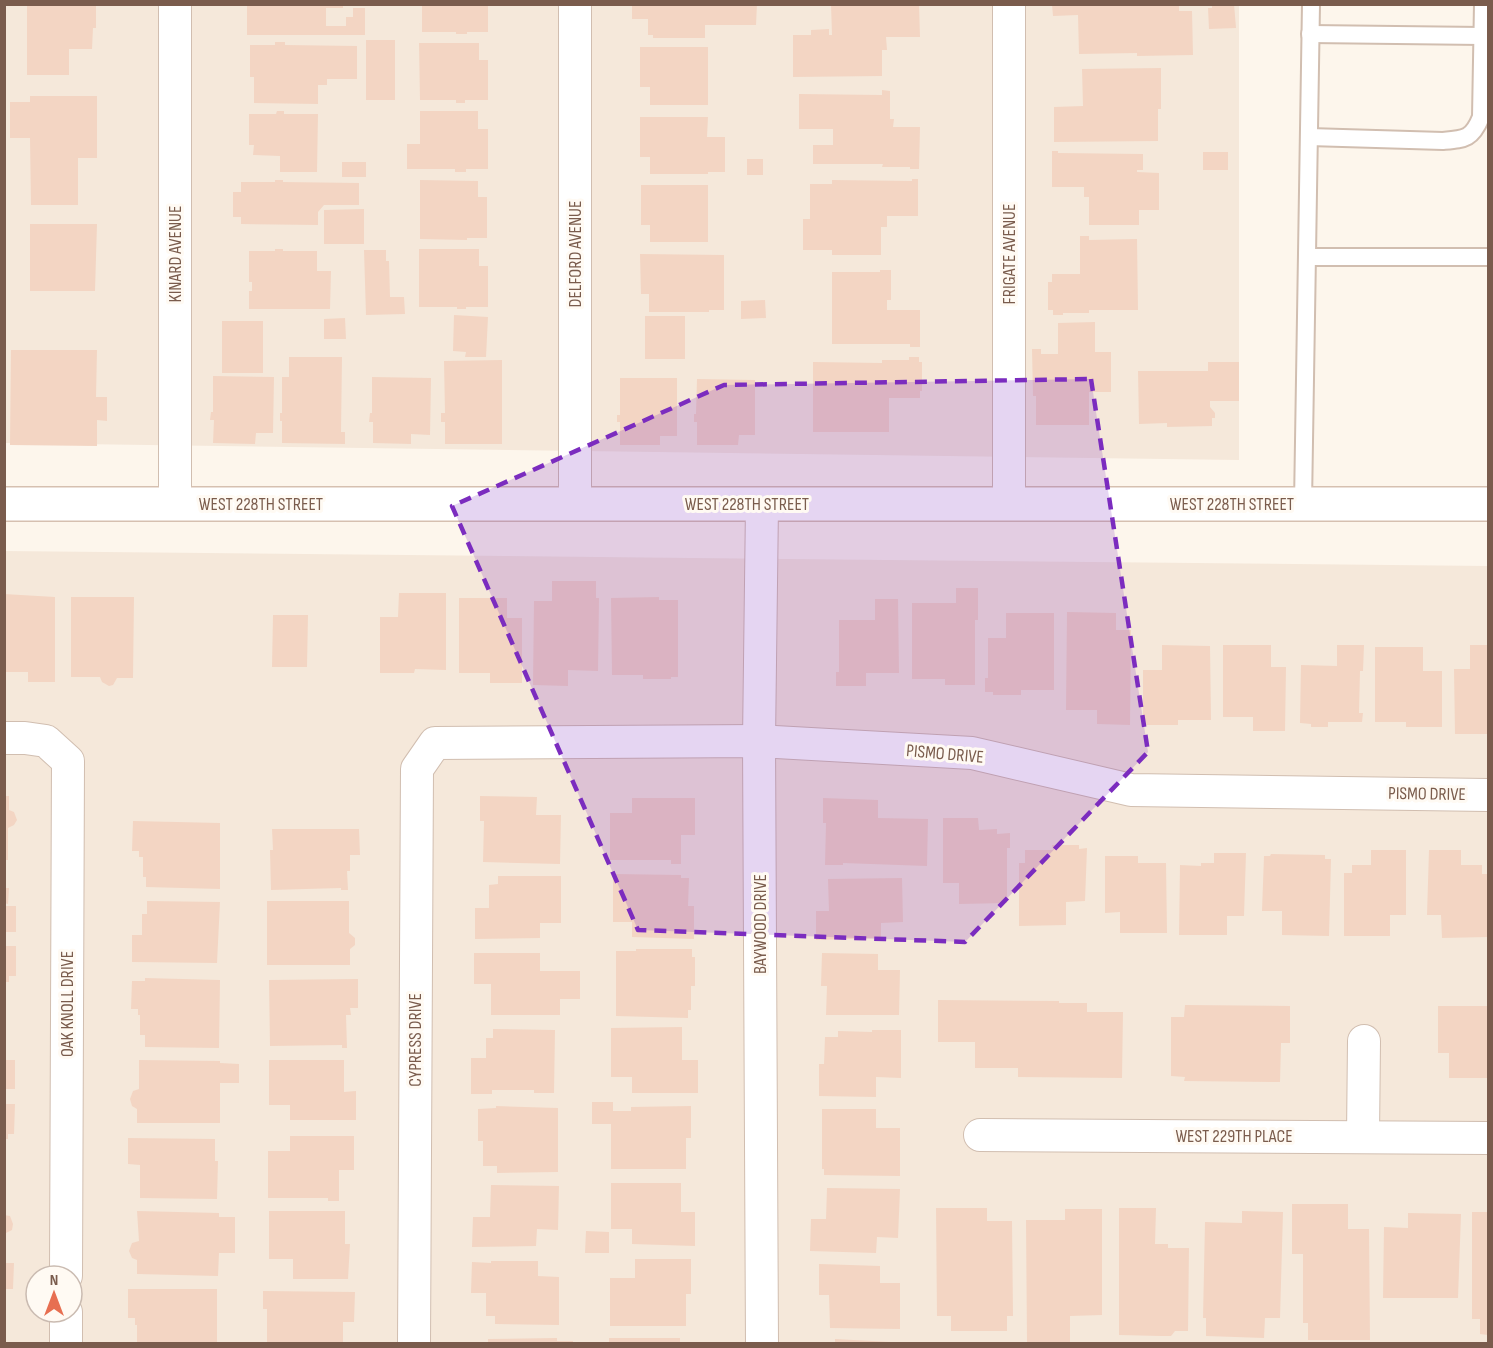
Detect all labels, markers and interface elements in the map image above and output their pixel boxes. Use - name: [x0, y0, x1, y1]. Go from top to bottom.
- street label: DELFORD AVENUE: [565, 201, 586, 307]
- street label: FRIGATE AVENUE: [999, 204, 1020, 304]
- street label: KINARD AVENUE: [165, 206, 186, 302]
- street label: WEST 228TH STREET: [199, 494, 323, 515]
- street label: WEST 228TH STREET: [685, 494, 809, 515]
- street label: WEST 228TH STREET: [1170, 494, 1294, 515]
- street label: PISMO DRIVE: [905, 740, 985, 768]
- street label: PISMO DRIVE: [1388, 783, 1466, 805]
- street label: BAYWOOD DRIVE: [750, 874, 771, 974]
- street label: OAK KNOLL DRIVE: [57, 951, 78, 1057]
- street label: CYPRESS DRIVE: [405, 993, 426, 1087]
- street label: WEST 229TH PLACE: [1175, 1126, 1293, 1147]
- north arrow: [24, 1264, 84, 1324]
- text: N: [50, 1271, 58, 1290]

